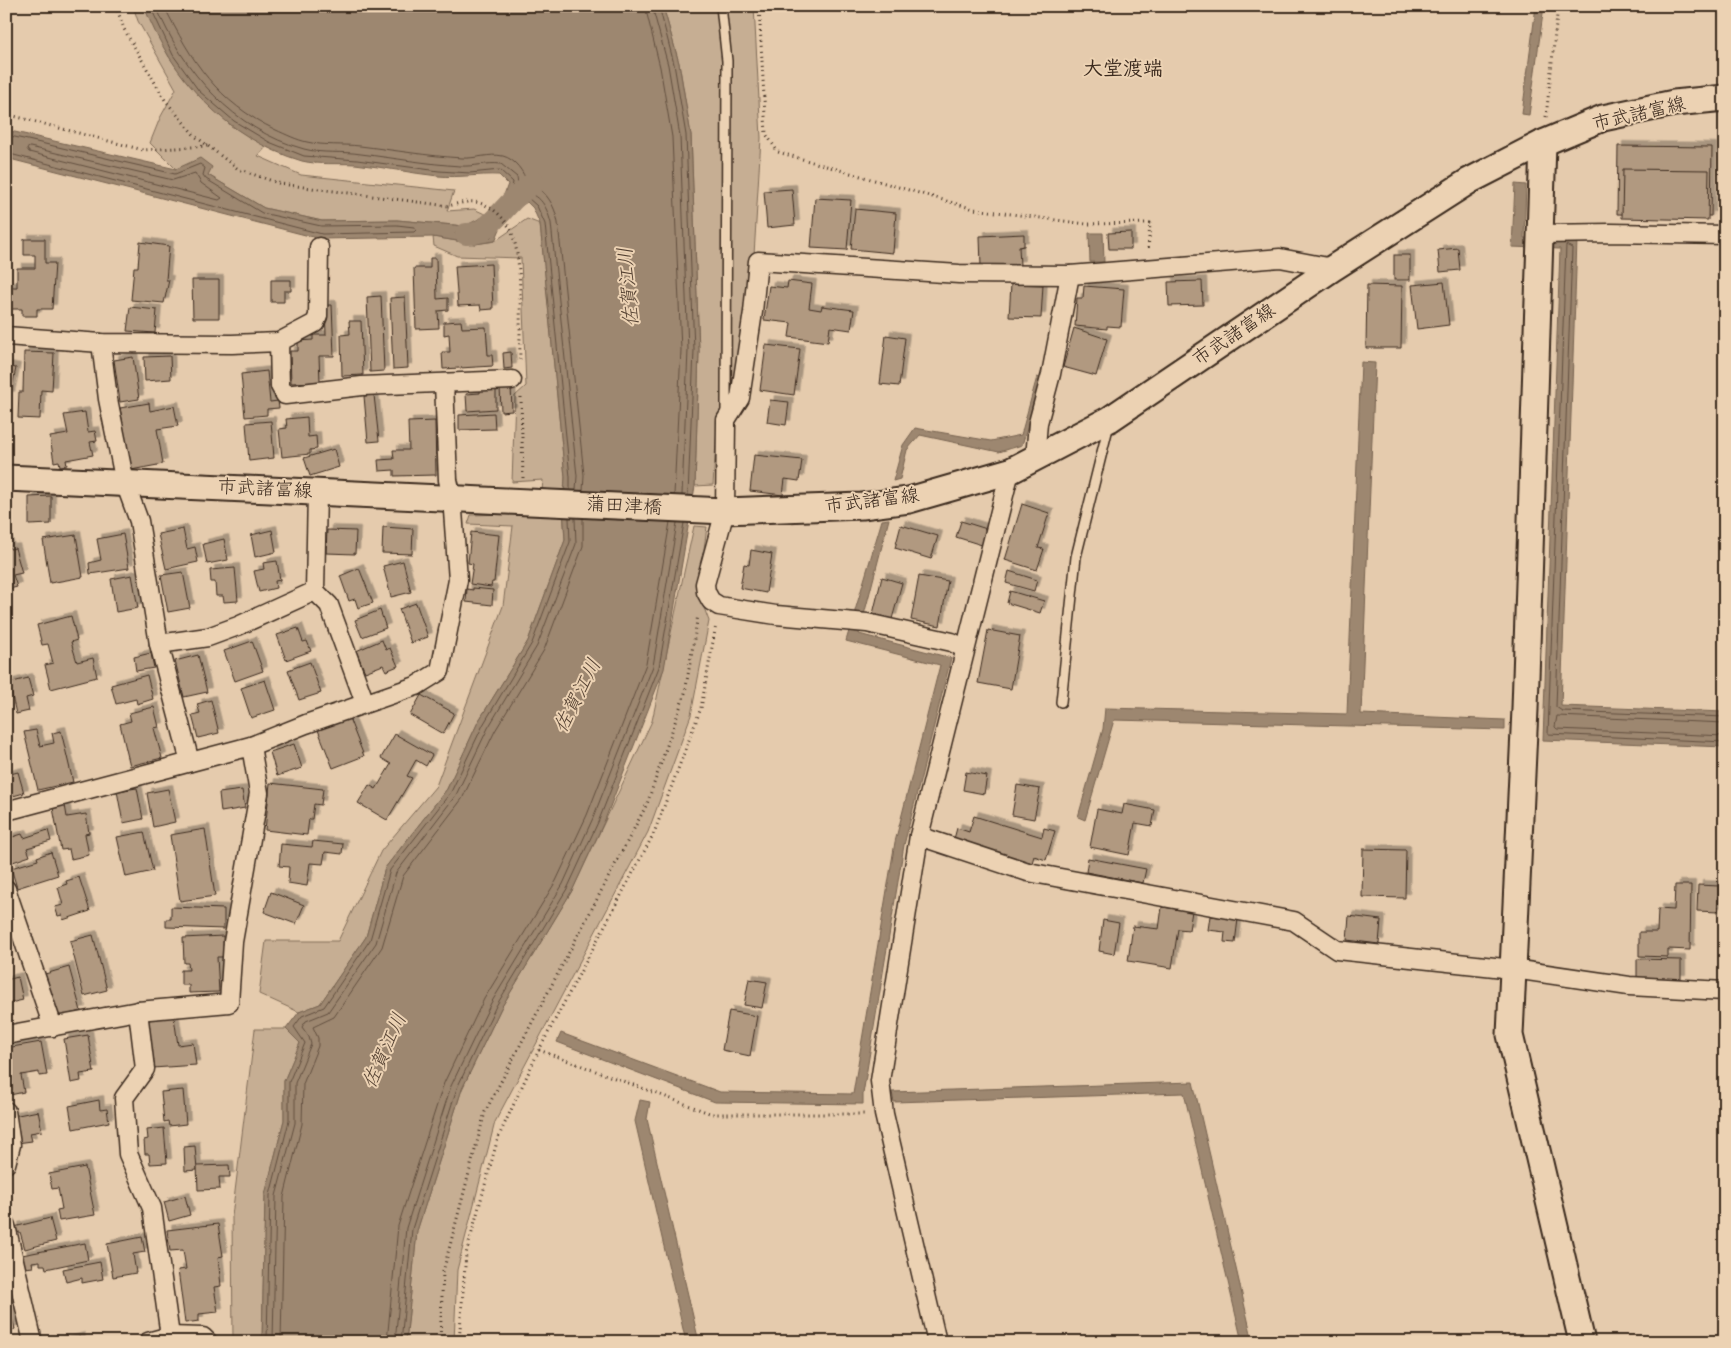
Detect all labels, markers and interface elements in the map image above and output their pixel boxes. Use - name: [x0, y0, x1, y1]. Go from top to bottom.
- district label: 大堂渡端: [1083, 56, 1163, 83]
- street label: 市武諸富線: [1590, 91, 1688, 137]
- water label: 佐賀江川: [612, 246, 646, 328]
- street label: 市武諸富線: [1188, 298, 1280, 372]
- street label: 市武諸富線: [217, 474, 313, 504]
- street label: 市武諸富線: [823, 483, 921, 519]
- street label: 蒲田津橋: [585, 492, 663, 520]
- water label: 佐賀江川: [548, 654, 608, 738]
- water label: 佐賀江川: [356, 1009, 414, 1093]

